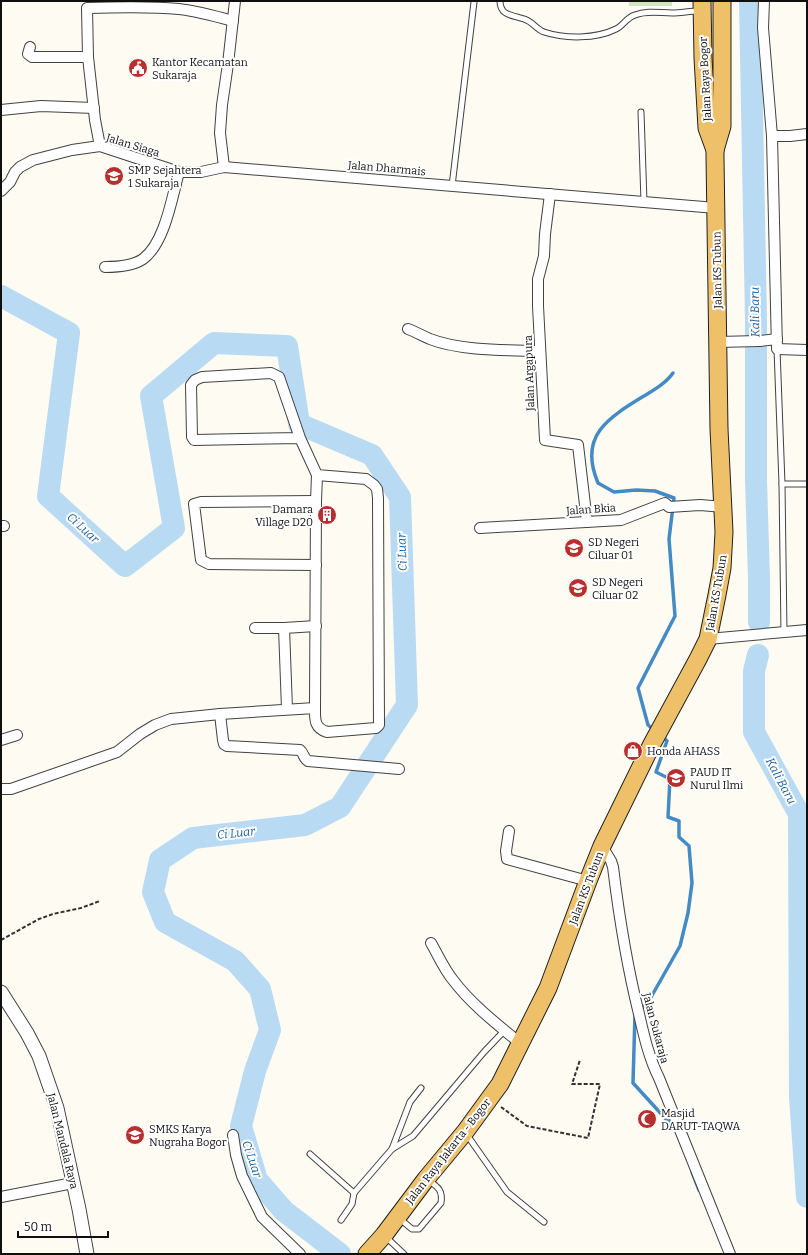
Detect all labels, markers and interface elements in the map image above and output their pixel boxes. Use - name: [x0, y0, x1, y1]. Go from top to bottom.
- street label: Jalan Raya Bogor: [697, 36, 714, 123]
- place label: Kantor Kecamatan Sukaraja: [152, 56, 248, 82]
- public building icon: Kantor Kecamatan Sukaraja: [127, 57, 149, 79]
- street label: Jalan Siaga: [104, 131, 161, 160]
- street label: Jalan Dharmais: [347, 159, 426, 178]
- place label: SMP Sejahtera 1 Sukaraja: [128, 164, 202, 190]
- school or university icon: SMP Sejahtera 1 Sukaraja: [103, 165, 125, 187]
- street label: Jalan KS Tubun: [710, 231, 725, 310]
- water label: Kali Baru: [748, 287, 762, 337]
- street label: Jalan Argapura: [522, 335, 537, 412]
- street label: Jalan Bkia: [565, 501, 616, 518]
- place label: Damara Village D20: [255, 503, 313, 529]
- building icon: Damara Village D20: [316, 504, 338, 526]
- water label: Ci Luar: [64, 510, 103, 547]
- water label: Ci Luar: [394, 532, 410, 571]
- place label: SD Negeri Ciluar 01: [588, 536, 640, 562]
- school or university icon: SD Negeri Ciluar 01: [563, 537, 585, 559]
- street label: Jalan KS Tubun: [703, 554, 730, 633]
- place label: SD Negeri Ciluar 02: [592, 576, 644, 602]
- school or university icon: SD Negeri Ciluar 02: [567, 577, 589, 599]
- shop icon: Honda AHASS: [622, 740, 644, 762]
- place label: Honda AHASS: [647, 745, 720, 758]
- water label: Kali Baru: [763, 755, 799, 807]
- place label: PAUD IT Nurul Ilmi: [690, 766, 744, 792]
- school or university icon: PAUD IT Nurul Ilmi: [665, 767, 687, 789]
- water label: Ci Luar: [216, 824, 257, 842]
- street label: Jalan KS Tubun: [566, 850, 606, 927]
- street label: Jalan Sukaraja: [640, 991, 671, 1065]
- street label: Jalan Mandala Raya: [44, 1091, 81, 1190]
- street label: Jalan Raya Jakarta - Bogor: [403, 1096, 494, 1207]
- place label: Masjid DARUT-TAQWA: [661, 1107, 741, 1133]
- mosque icon: Masjid DARUT-TAQWA: [636, 1108, 658, 1130]
- place label: SMKS Karya Nugraha Bogor: [149, 1123, 227, 1149]
- school or university icon: SMKS Karya Nugraha Bogor: [124, 1124, 146, 1146]
- water label: Ci Luar: [239, 1139, 265, 1180]
- scale bar: [18, 1213, 108, 1239]
- text: 50 m: [24, 1220, 53, 1234]

